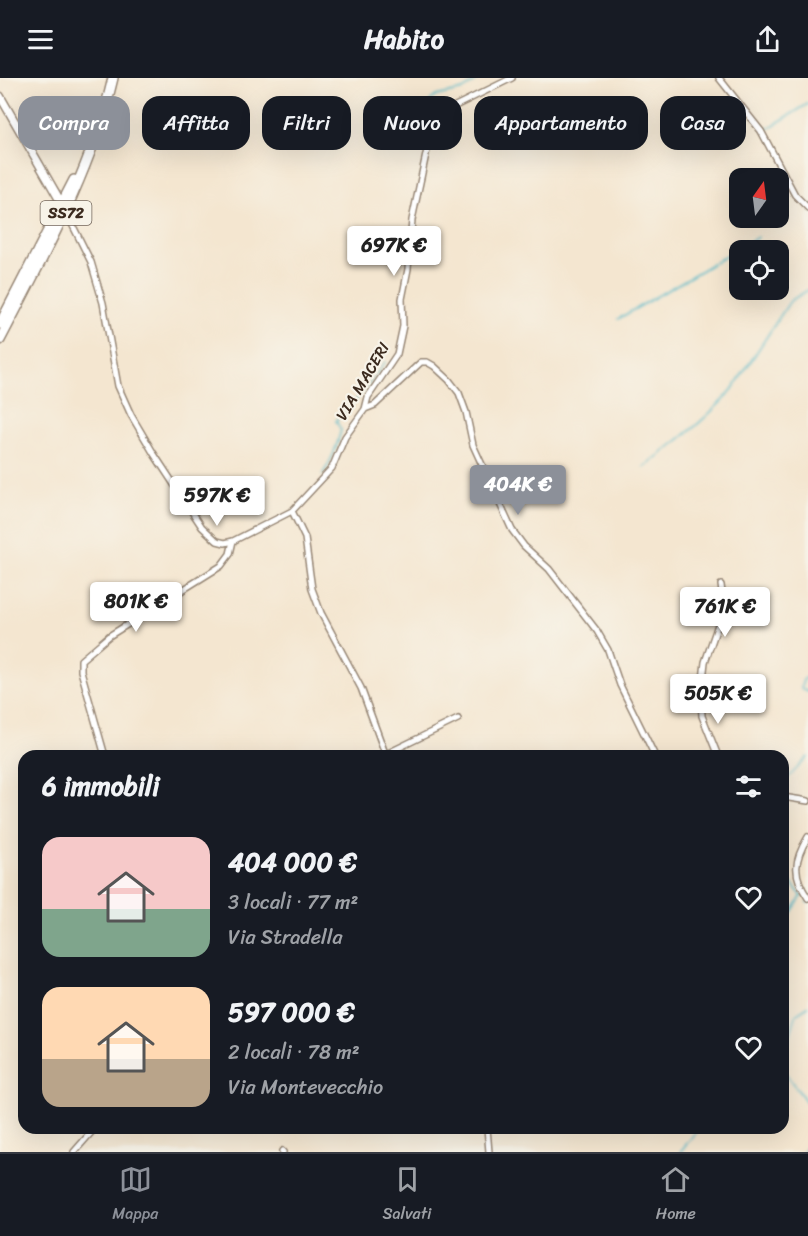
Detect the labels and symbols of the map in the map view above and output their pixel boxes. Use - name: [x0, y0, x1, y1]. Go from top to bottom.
- north arrow: [729, 168, 789, 228]
- road number: SS72: [40, 201, 92, 225]
- pin: 697K €: [345, 226, 443, 277]
- street label: VIA MACERI: [327, 336, 397, 426]
- pin: 404K €: [469, 465, 567, 516]
- pin: 597K €: [168, 476, 266, 527]
- pin: 801K €: [87, 582, 185, 633]
- pin: 761K €: [676, 587, 774, 638]
- pin: 505K €: [669, 674, 767, 725]

